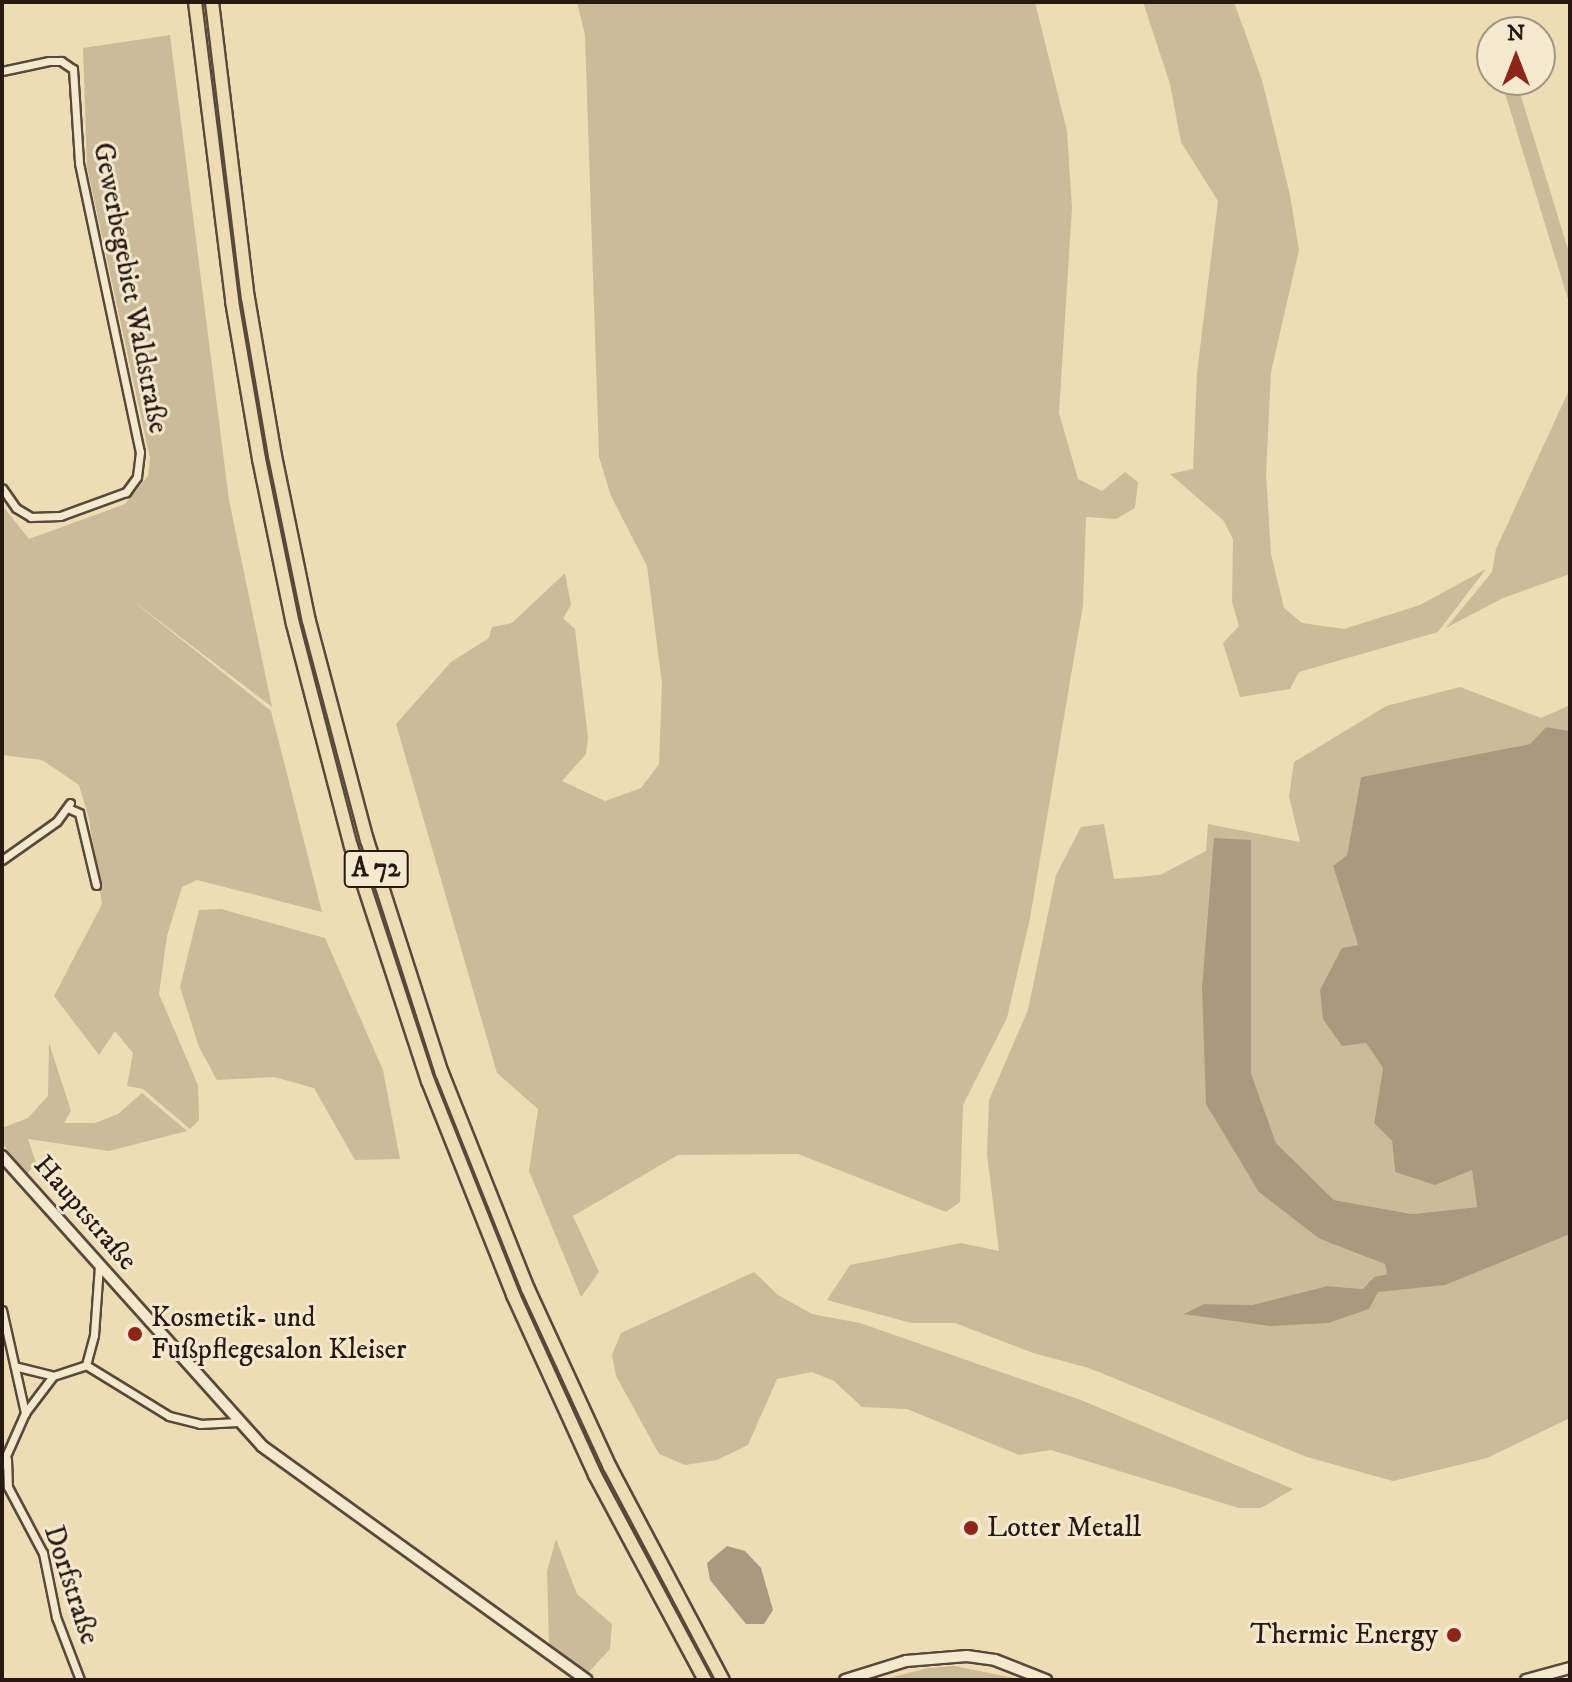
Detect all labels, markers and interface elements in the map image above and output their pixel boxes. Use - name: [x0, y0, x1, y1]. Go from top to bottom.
- north arrow: [1476, 16, 1556, 96]
- text: N: [1507, 20, 1525, 47]
- street label: Gewerbegebiet Waldstraße: [85, 140, 175, 436]
- road number: A 72: [342, 847, 410, 891]
- street label: Hauptstraße: [26, 1149, 144, 1277]
- place label: Kosmetik- und Fußpflegesalon Kleiser: [151, 1301, 406, 1367]
- marker: Kosmetik- und Fußpflegesalon Kleiser: [126, 1325, 144, 1343]
- place label: Lotter Metall: [987, 1511, 1141, 1545]
- marker: Lotter Metall: [962, 1519, 980, 1537]
- street label: Dorfstraße: [36, 1521, 106, 1649]
- place label: Thermic Energy: [1250, 1618, 1438, 1652]
- marker: Thermic Energy: [1445, 1626, 1463, 1644]

